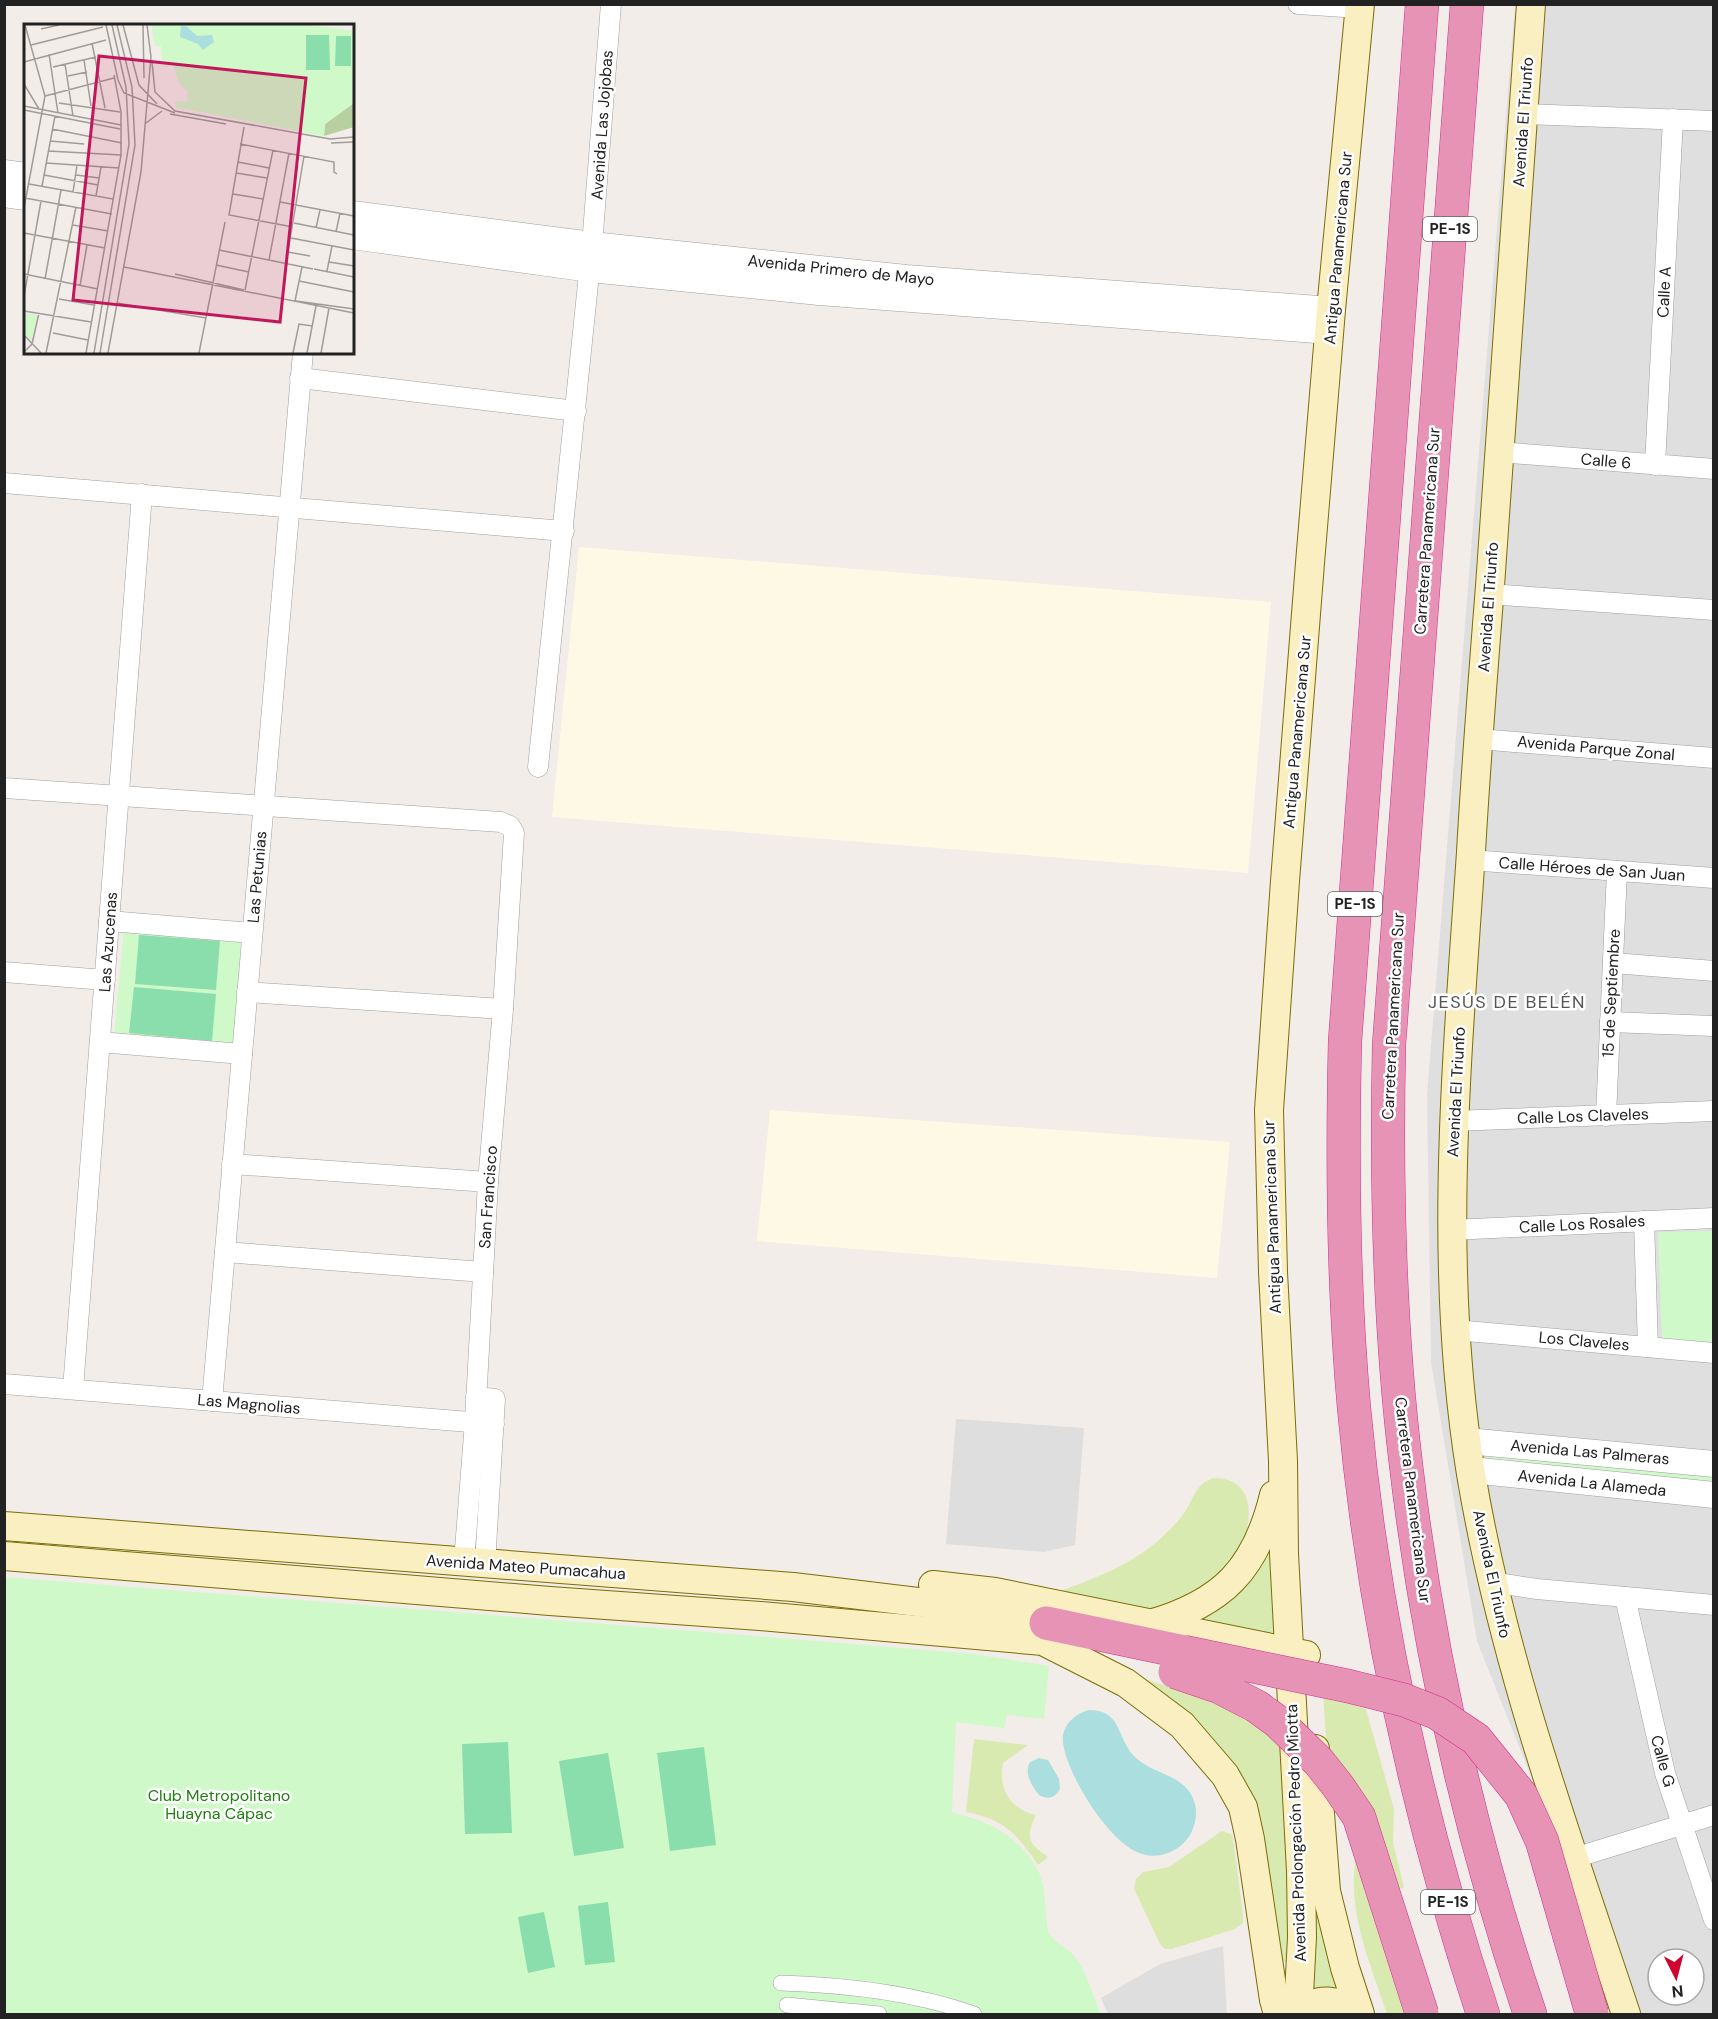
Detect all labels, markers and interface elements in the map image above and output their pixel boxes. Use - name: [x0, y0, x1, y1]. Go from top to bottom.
- inset map: [24, 24, 354, 354]
- street label: Avenida Las Jojobas: [586, 49, 618, 201]
- street label: Avenida El Triunfo: [1508, 56, 1538, 188]
- street label: Antigua Panamericana Sur: [1319, 150, 1357, 346]
- road number: PE-1S: [1423, 217, 1477, 241]
- street label: Avenida Primero de Mayo: [747, 250, 935, 290]
- street label: Calle A: [1652, 265, 1676, 318]
- street label: Carretera Panamericana Sur: [1409, 427, 1445, 635]
- street label: Calle 6: [1580, 448, 1632, 474]
- street label: Avenida El Triunfo: [1473, 541, 1503, 673]
- street label: Antigua Panamericana Sur: [1278, 634, 1316, 830]
- street label: Avenida Parque Zonal: [1516, 731, 1676, 765]
- street label: Las Petunias: [243, 830, 271, 924]
- street label: Calle Héroes de San Juan: [1498, 852, 1686, 886]
- street label: Las Azucenas: [94, 891, 122, 993]
- road number: PE-1S: [1328, 892, 1382, 916]
- street label: Carretera Panamericana Sur: [1377, 912, 1409, 1120]
- street label: 15 de Septiembre: [1597, 928, 1625, 1058]
- district label: JESÚS DE BELÉN: [1428, 990, 1586, 1014]
- street label: Avenida El Triunfo: [1442, 1026, 1470, 1158]
- street label: Calle Los Claveles: [1517, 1103, 1649, 1129]
- street label: Antigua Panamericana Sur: [1258, 1120, 1286, 1314]
- street label: San Francisco: [474, 1145, 502, 1249]
- street label: Calle Los Rosales: [1518, 1210, 1646, 1238]
- street label: Los Claveles: [1538, 1327, 1630, 1355]
- street label: Las Magnolias: [197, 1389, 301, 1419]
- street label: Carretera Panamericana Sur: [1390, 1396, 1436, 1604]
- street label: Avenida Las Palmeras: [1510, 1435, 1670, 1469]
- street label: Avenida La Alameda: [1517, 1465, 1667, 1501]
- street label: Avenida El Triunfo: [1468, 1508, 1516, 1640]
- street label: Avenida Mateo Pumacahua: [425, 1550, 627, 1584]
- street label: Avenida Prolongación Pedro Miotta: [1281, 1704, 1311, 1962]
- street label: Calle G: [1646, 1733, 1680, 1789]
- park label: Club Metropolitano Huayna Cápac: [148, 1785, 290, 1824]
- road number: PE-1S: [1421, 1890, 1475, 1914]
- north arrow: [1646, 1947, 1706, 2007]
- text: N: [1671, 1980, 1684, 2002]

